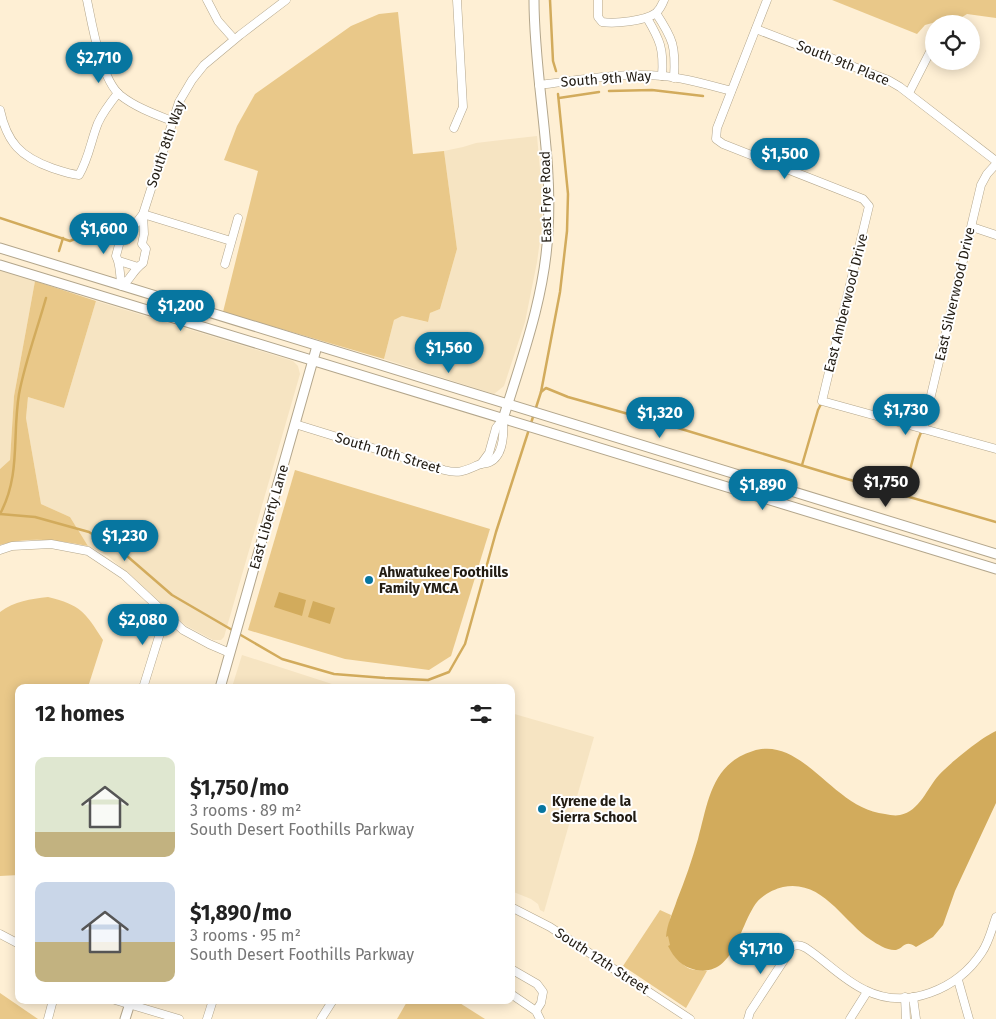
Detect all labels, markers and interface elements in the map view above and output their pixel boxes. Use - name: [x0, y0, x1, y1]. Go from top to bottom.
- map controls: [925, 15, 980, 70]
- button: locate: [925, 15, 980, 70]
- street label: South 9th Place: [794, 37, 892, 89]
- pin: $2,710: [58, 42, 140, 84]
- text: $2,710: [77, 48, 121, 67]
- street label: South 9th Way: [560, 67, 652, 91]
- street label: South 8th Way: [143, 98, 189, 190]
- pin: $1,500: [744, 138, 826, 180]
- text: $1,500: [762, 144, 808, 163]
- street label: East Frye Road: [537, 151, 555, 243]
- pin: $1,600: [63, 212, 145, 255]
- text: $1,600: [80, 219, 128, 238]
- street label: East Silverwood Drive: [931, 225, 979, 363]
- street label: East Amberwood Drive: [820, 232, 872, 374]
- pin: $1,200: [140, 290, 222, 332]
- text: $1,200: [158, 296, 204, 315]
- pin: $1,560: [408, 332, 490, 374]
- text: $1,560: [426, 338, 472, 357]
- pin: $1,730: [865, 394, 947, 436]
- pin: $1,320: [619, 396, 701, 439]
- text: $1,730: [884, 400, 928, 419]
- text: $1,320: [637, 403, 683, 422]
- street label: South 10th Street: [333, 429, 444, 477]
- street label: East Liberty Lane: [246, 463, 292, 571]
- pin: $1,750: [845, 466, 927, 508]
- pin: $1,890: [722, 468, 804, 511]
- text: $1,750: [864, 472, 908, 491]
- text: $1,890: [740, 475, 786, 494]
- pin: $1,230: [84, 520, 166, 562]
- text: $1,230: [102, 526, 148, 545]
- place label: Ahwatukee Foothills Family YMCA: [378, 564, 508, 597]
- marker: Ahwatukee Foothills Family YMCA: [363, 574, 375, 586]
- pin: $2,080: [102, 604, 184, 646]
- text: $2,080: [119, 610, 167, 629]
- icon: filters: [467, 700, 495, 728]
- text: 12 homes: [35, 701, 124, 727]
- text: $1,750/mo: [190, 775, 289, 801]
- icon: home: [75, 777, 135, 837]
- place label: Kyrene de la Sierra School: [552, 793, 638, 826]
- text: 3 rooms · 89 m²: [190, 801, 301, 820]
- marker: Kyrene de la Sierra School: [536, 803, 548, 815]
- text: South Desert Foothills Parkway: [190, 820, 414, 839]
- text: $1,890/mo: [190, 900, 292, 926]
- icon: home: [75, 902, 135, 962]
- street label: South 12th Street: [552, 924, 653, 998]
- text: 3 rooms · 95 m²: [190, 926, 301, 945]
- pin: $1,710: [720, 932, 802, 975]
- text: $1,710: [739, 939, 783, 958]
- text: South Desert Foothills Parkway: [190, 945, 414, 964]

